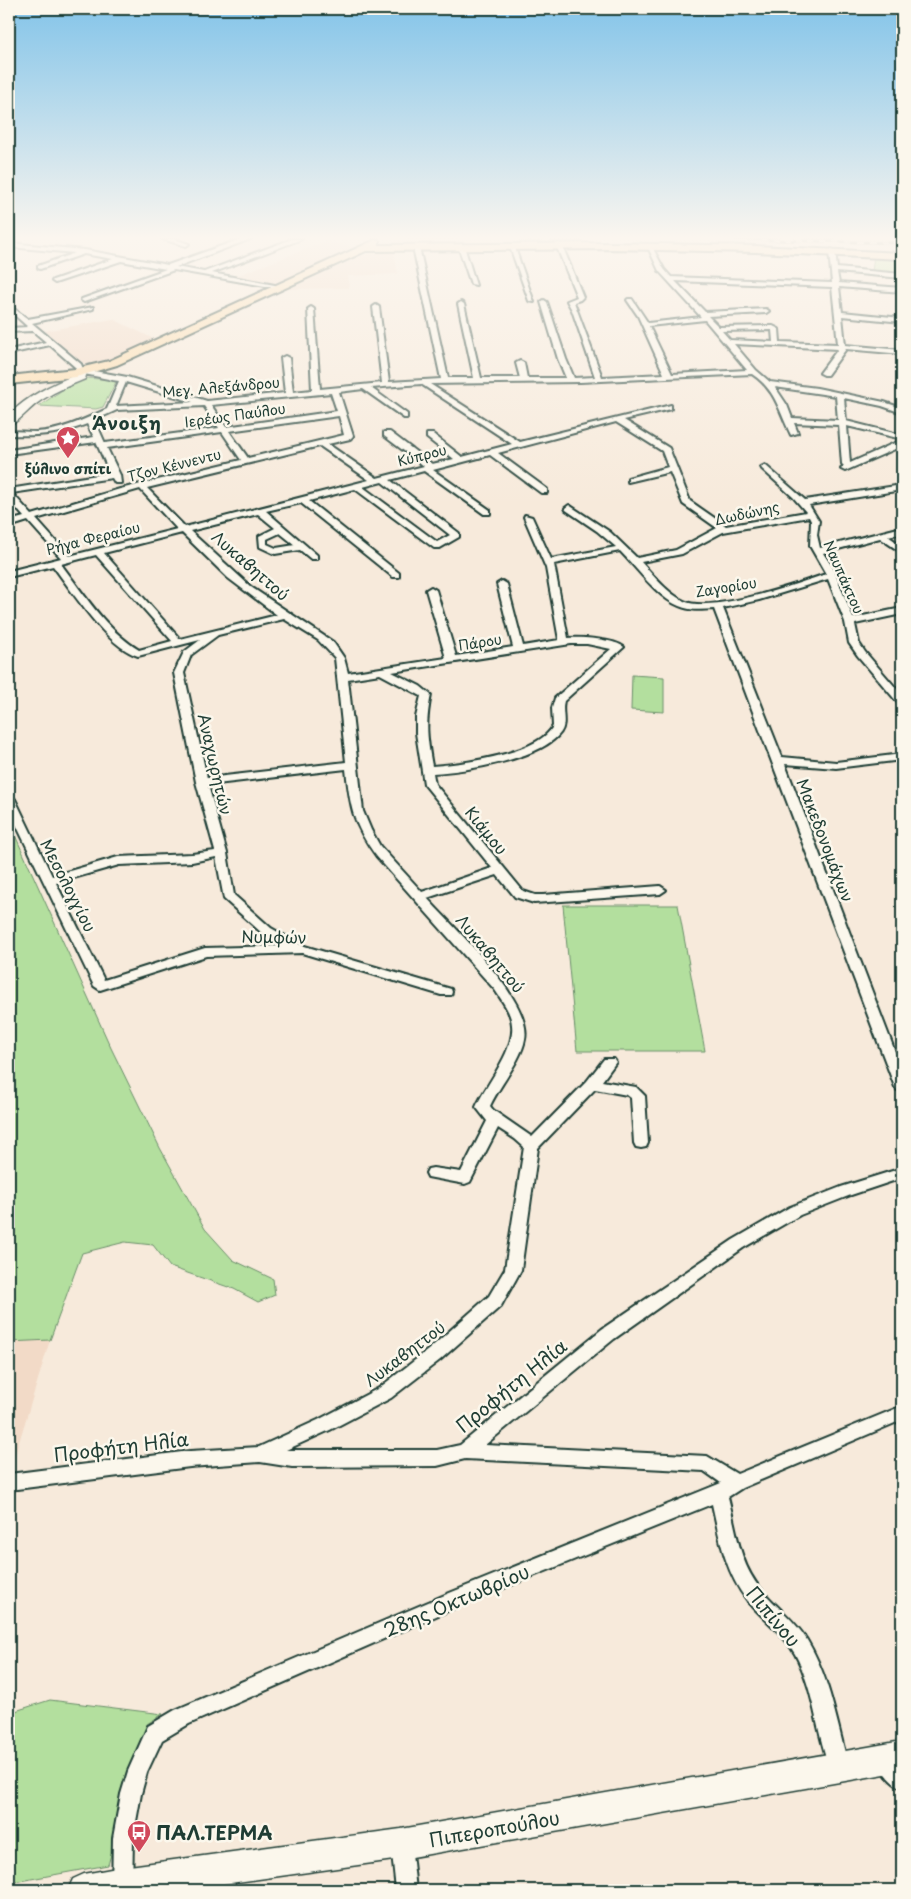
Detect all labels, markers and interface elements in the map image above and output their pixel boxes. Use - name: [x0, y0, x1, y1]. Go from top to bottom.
- street label: Μεγ. Αλεξάνδρου: [161, 371, 281, 403]
- street label: Ιερέως Παύλου: [183, 398, 287, 432]
- district label: Άνοιξη: [92, 409, 162, 436]
- place icon: ξύλινο σπίτι: [55, 425, 81, 459]
- street label: Κύπρου: [395, 439, 449, 471]
- street label: Τζον Κέννεντυ: [125, 443, 223, 487]
- place label: ξύλινο σπίτι: [25, 458, 112, 479]
- street label: Δωδώνης: [713, 496, 781, 530]
- street label: Ρήγα Φεραίου: [44, 516, 142, 560]
- street label: Λυκαβηττού: [207, 525, 295, 605]
- street label: Ναυπάκτου: [818, 537, 870, 617]
- street label: Ζαγορίου: [694, 572, 758, 602]
- street label: Πάρου: [457, 628, 503, 656]
- street label: Αναχωρητών: [193, 711, 239, 817]
- street label: Μακεδονομάχων: [791, 775, 861, 905]
- street label: Κιάμου: [460, 801, 514, 859]
- street label: Μεσολογγίου: [35, 834, 103, 936]
- street label: Λυκαβηττού: [451, 909, 531, 997]
- street label: Νυμφών: [241, 923, 307, 949]
- street label: Λυκαβηττού: [359, 1315, 449, 1391]
- street label: Προφήτη Ηλία: [449, 1331, 573, 1439]
- street label: Προφήτη Ηλία: [52, 1424, 190, 1468]
- street label: 28ης Οκτωβρίου: [379, 1557, 533, 1643]
- street label: Πιπίνου: [740, 1580, 808, 1652]
- street label: Πιπεροπούλου: [426, 1803, 562, 1853]
- place label: ΠΑΛ.ΤΕΡΜΑ: [156, 1818, 273, 1846]
- bus stop icon: ΠΑΛ.ΤΕΡΜΑ: [126, 1819, 152, 1853]

